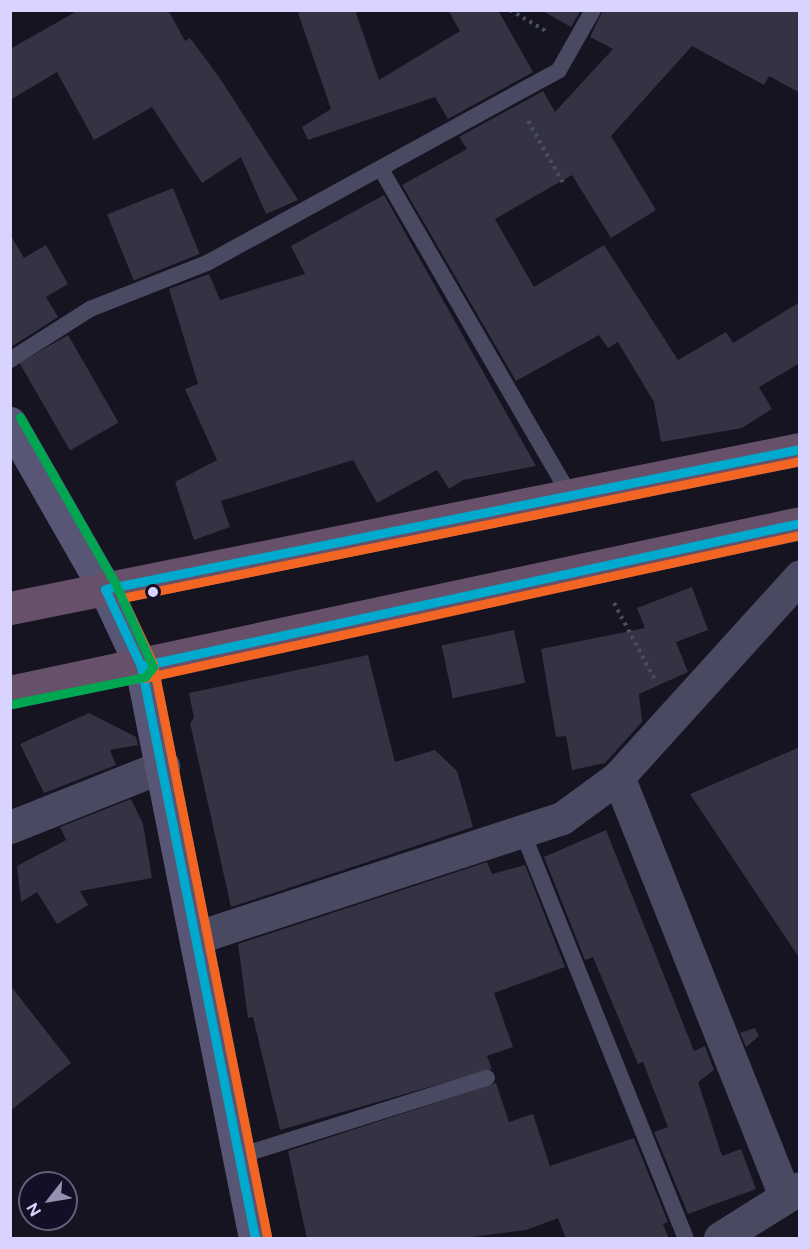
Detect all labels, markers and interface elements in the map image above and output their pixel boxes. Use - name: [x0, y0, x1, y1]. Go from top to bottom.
- unlabelled marker: [147, 586, 159, 598]
- north arrow: [18, 1171, 78, 1231]
- text: N: [23, 1199, 45, 1220]

